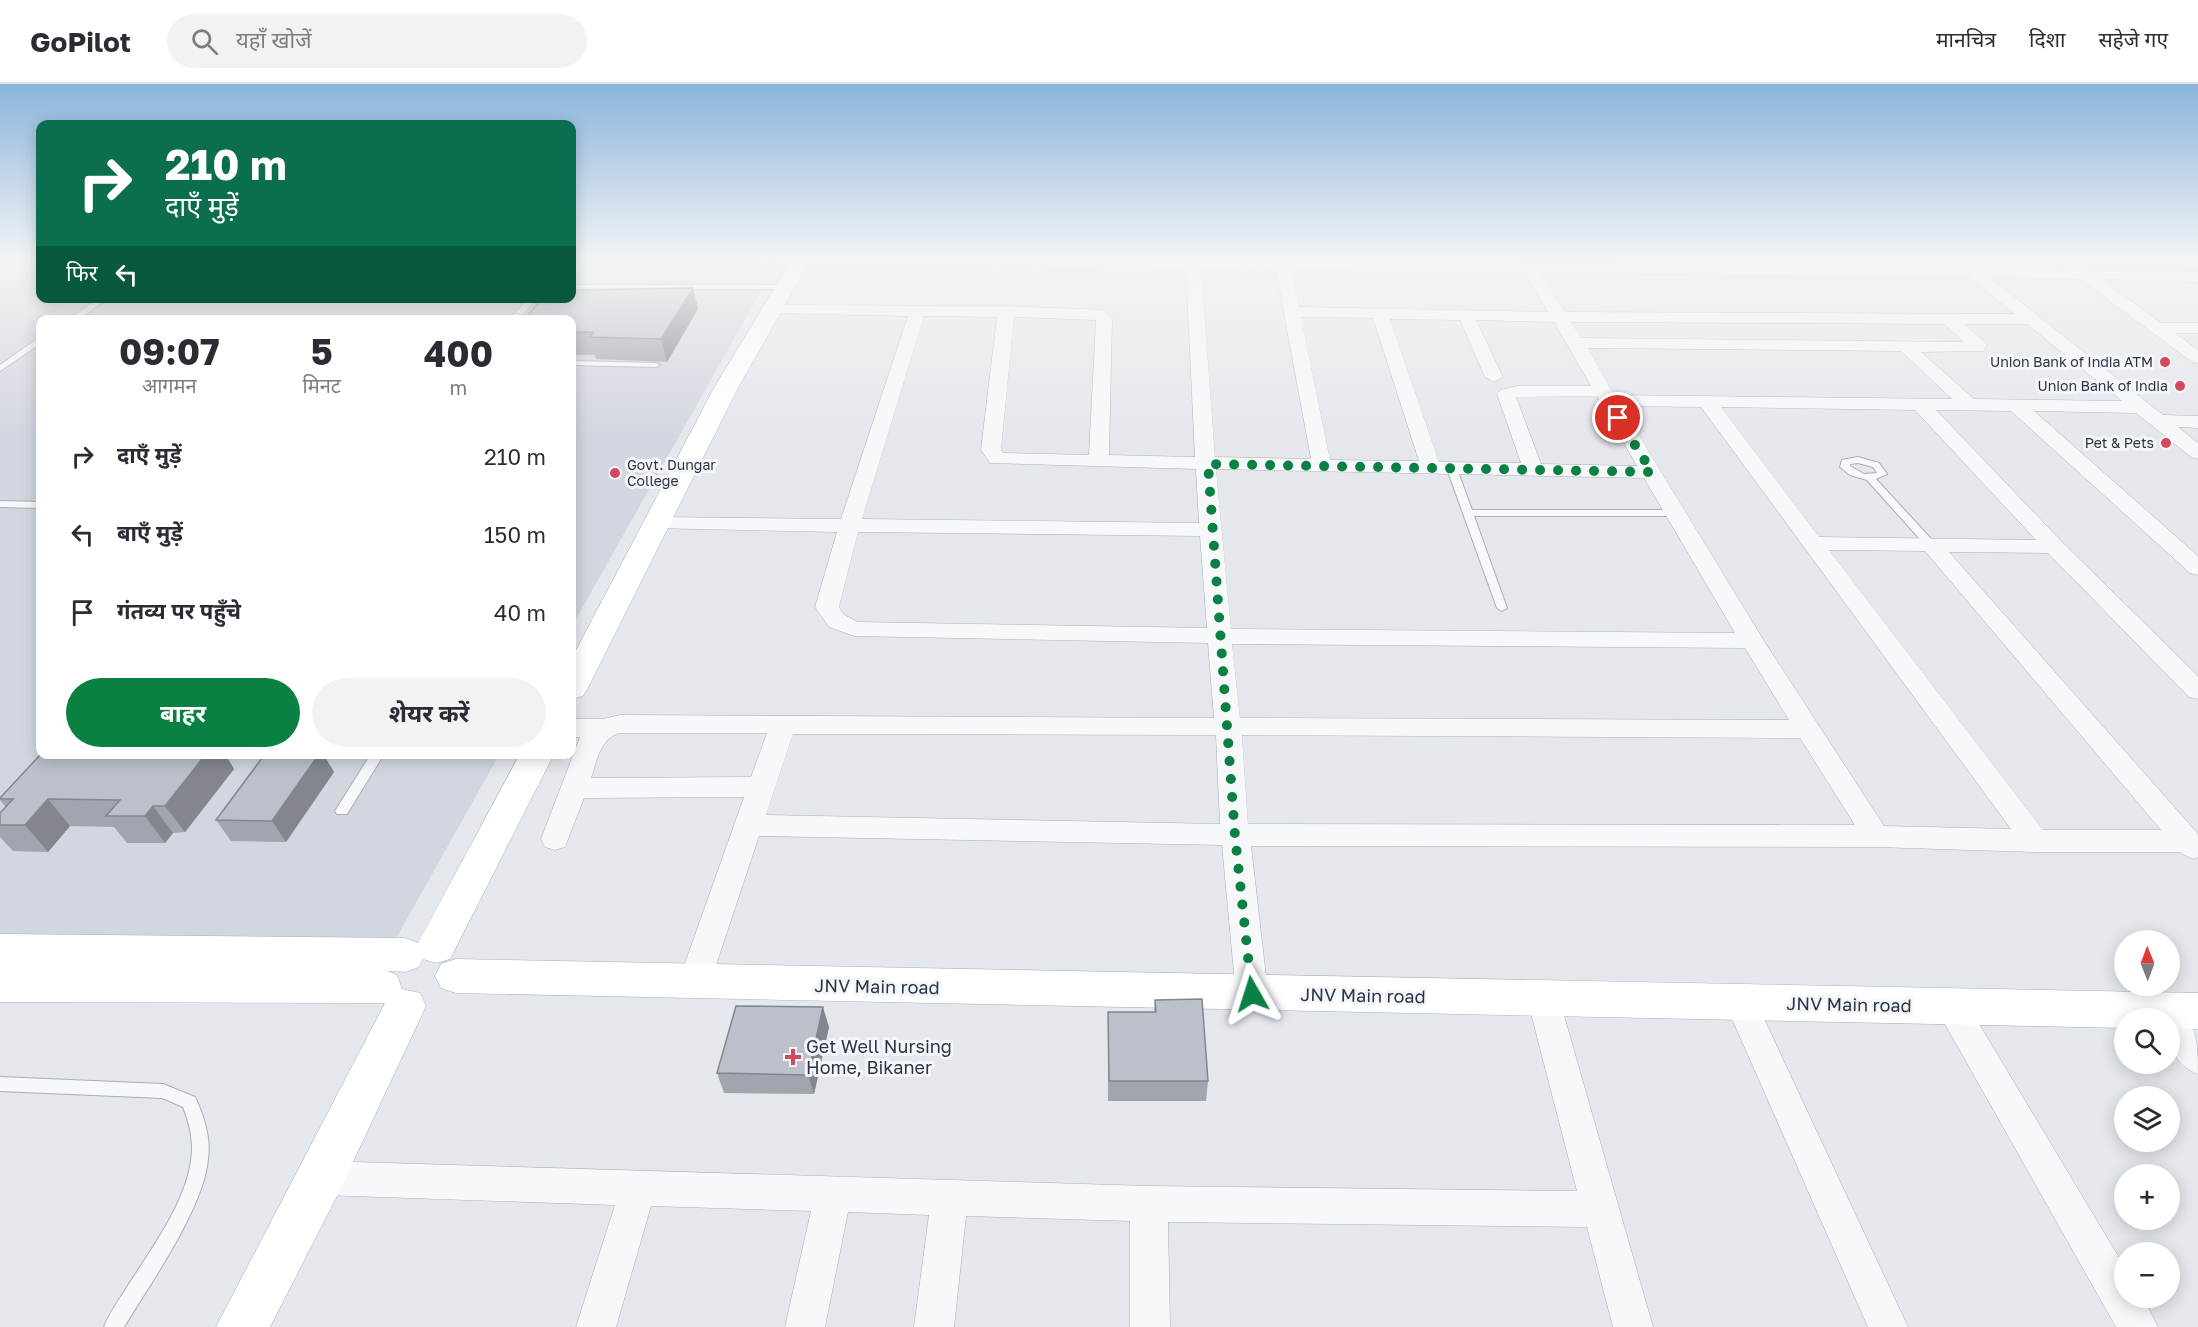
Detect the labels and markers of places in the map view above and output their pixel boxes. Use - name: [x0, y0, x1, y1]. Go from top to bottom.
- place label: Union Bank of India ATM: [1990, 353, 2153, 370]
- marker: Union Bank of India ATM: [2158, 355, 2172, 369]
- place label: Union Bank of India: [2037, 377, 2168, 394]
- marker: Union Bank of India: [2173, 379, 2187, 393]
- pin: [1592, 392, 1643, 443]
- place label: Pet & Pets: [2085, 434, 2154, 451]
- marker: Pet & Pets: [2159, 436, 2173, 450]
- place label: Govt. Dungar College: [627, 456, 716, 489]
- marker: Govt. Dungar College: [608, 466, 622, 480]
- place label: Get Well Nursing Home, Bikaner: [806, 1035, 952, 1078]
- marker: Get Well Nursing Home, Bikaner: [784, 1048, 802, 1066]

